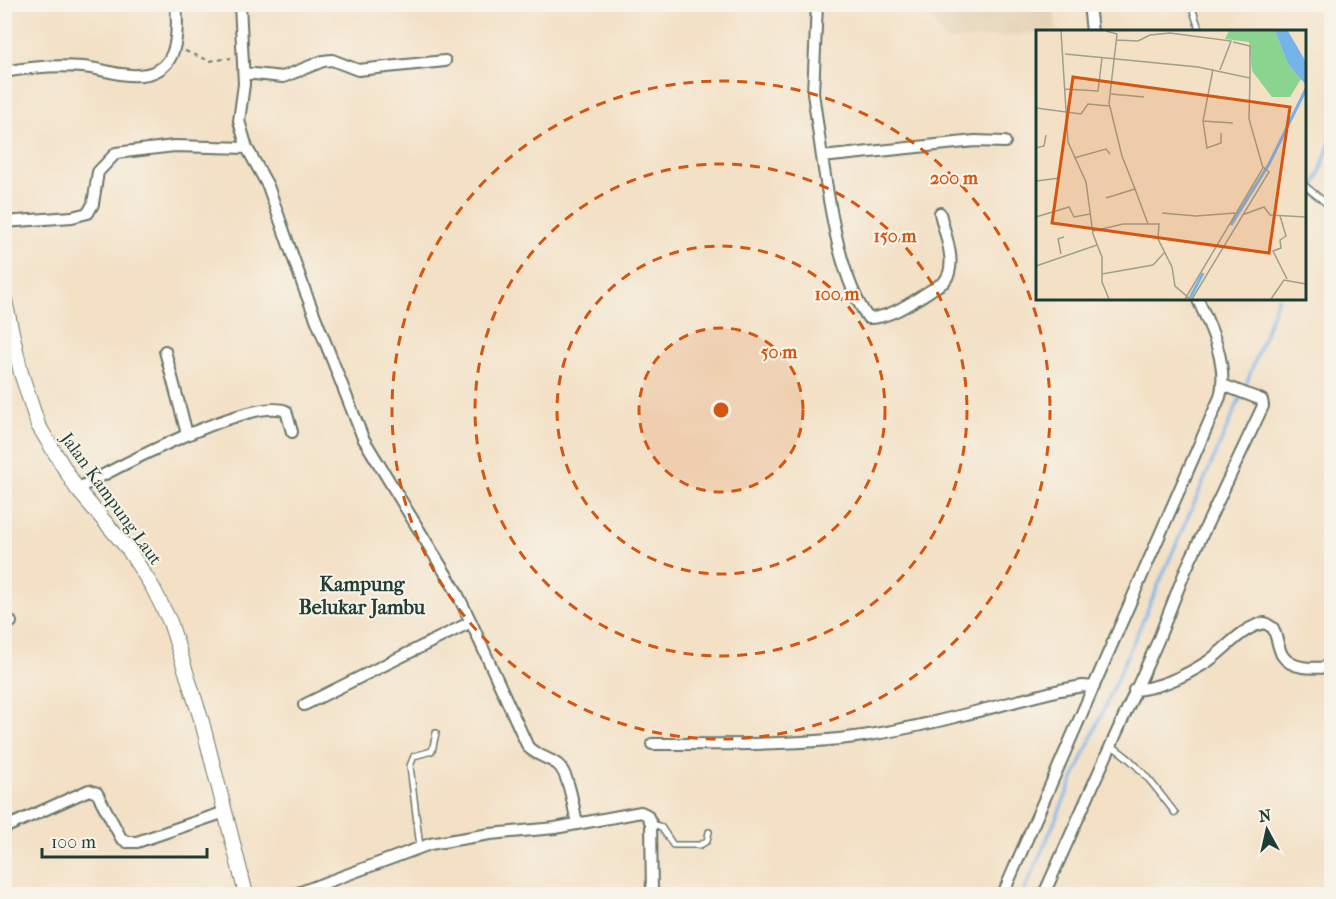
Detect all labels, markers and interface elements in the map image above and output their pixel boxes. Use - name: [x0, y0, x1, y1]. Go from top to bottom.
- inset map: [1036, 30, 1306, 300]
- text: 200 m: [930, 168, 979, 189]
- text: 150 m: [874, 226, 917, 247]
- text: 100 m: [814, 284, 861, 305]
- text: 50 m: [761, 342, 798, 363]
- centre of rings: [711, 400, 731, 420]
- street label: Jalan Kampung Laut: [55, 427, 166, 570]
- district label: Kampung Belukar Jambu: [299, 573, 426, 619]
- north arrow: [1237, 800, 1297, 860]
- text: N: [1258, 805, 1273, 826]
- scale bar: [42, 821, 207, 859]
- text: 100 m: [51, 832, 96, 853]

